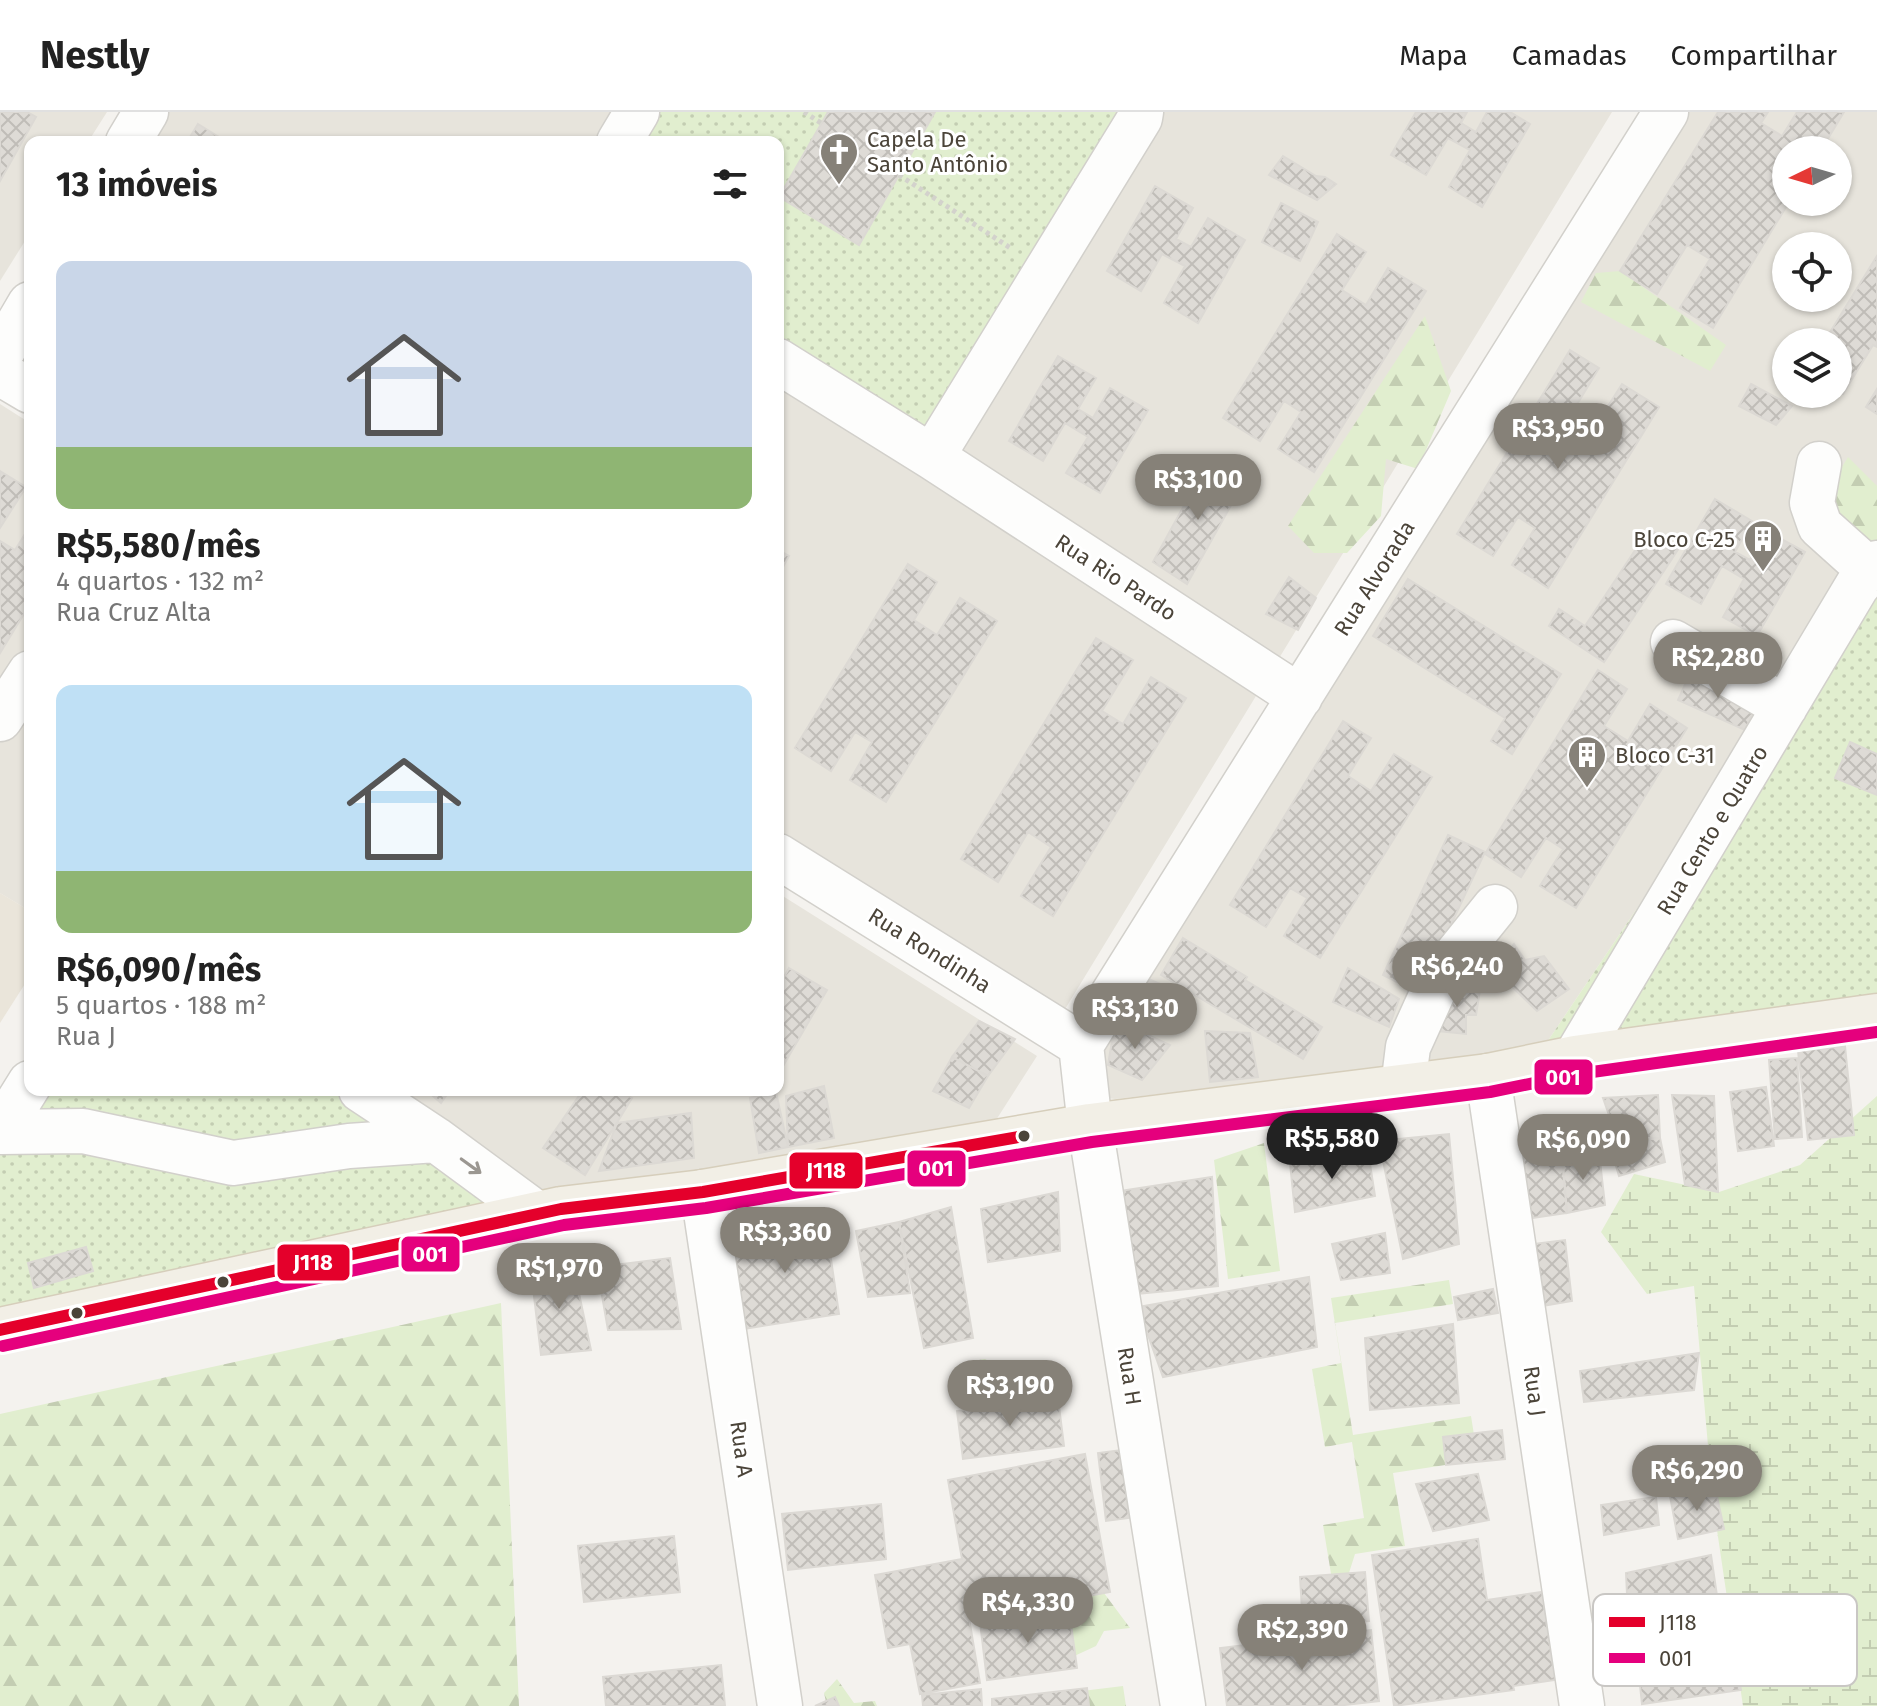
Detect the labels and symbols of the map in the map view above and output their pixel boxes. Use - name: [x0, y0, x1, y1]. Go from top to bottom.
- place label: Capela De Santo Antônio: [867, 126, 1008, 178]
- church icon: Capela De Santo Antônio: [818, 131, 860, 186]
- north arrow: [1772, 136, 1852, 216]
- pin: R$3,950: [1484, 403, 1632, 471]
- pin: R$3,100: [1124, 454, 1272, 522]
- street label: Rua Alvorada: [1328, 515, 1421, 641]
- building icon: Bloco C-25: [1742, 518, 1784, 573]
- place label: Bloco C-25: [1633, 526, 1735, 553]
- street label: Rua Rio Pardo: [1050, 528, 1182, 627]
- pin: R$2,280: [1644, 632, 1792, 700]
- building icon: Bloco C-31: [1566, 734, 1608, 789]
- street label: Rua Cento e Quatro: [1651, 740, 1774, 920]
- place label: Bloco C-31: [1615, 742, 1715, 769]
- street label: Rua Rondinha: [863, 902, 996, 999]
- pin: R$6,240: [1383, 941, 1531, 1009]
- pin: R$3,130: [1061, 983, 1209, 1051]
- line badge: 001: [1533, 1058, 1594, 1096]
- text: 001: [1545, 1064, 1581, 1091]
- pin: R$5,580: [1258, 1113, 1406, 1181]
- pin: R$6,090: [1509, 1114, 1657, 1182]
- unlabelled marker: [1016, 1128, 1032, 1144]
- line badge: 001: [906, 1149, 967, 1188]
- line badge: J118: [788, 1151, 864, 1190]
- text: 001: [918, 1155, 954, 1182]
- one-way arrow: [460, 1157, 481, 1174]
- text: J118: [805, 1157, 846, 1184]
- pin: R$3,360: [711, 1207, 859, 1275]
- line badge: 001: [400, 1235, 461, 1273]
- text: 001: [412, 1241, 448, 1268]
- line badge: J118: [276, 1243, 351, 1282]
- pin: R$1,970: [485, 1243, 633, 1311]
- text: J118: [292, 1249, 333, 1276]
- unlabelled marker: [215, 1274, 231, 1290]
- unlabelled marker: [69, 1305, 85, 1321]
- street label: Rua H: [1112, 1345, 1147, 1407]
- pin: R$3,190: [936, 1360, 1084, 1428]
- street label: Rua J: [1518, 1364, 1551, 1418]
- street label: Rua A: [724, 1419, 759, 1479]
- pin: R$6,290: [1623, 1445, 1771, 1513]
- pin: R$4,330: [954, 1577, 1102, 1645]
- legend: [1593, 1594, 1857, 1686]
- pin: R$2,390: [1228, 1604, 1376, 1672]
- text: J118: [1659, 1609, 1697, 1636]
- text: 001: [1659, 1645, 1693, 1672]

